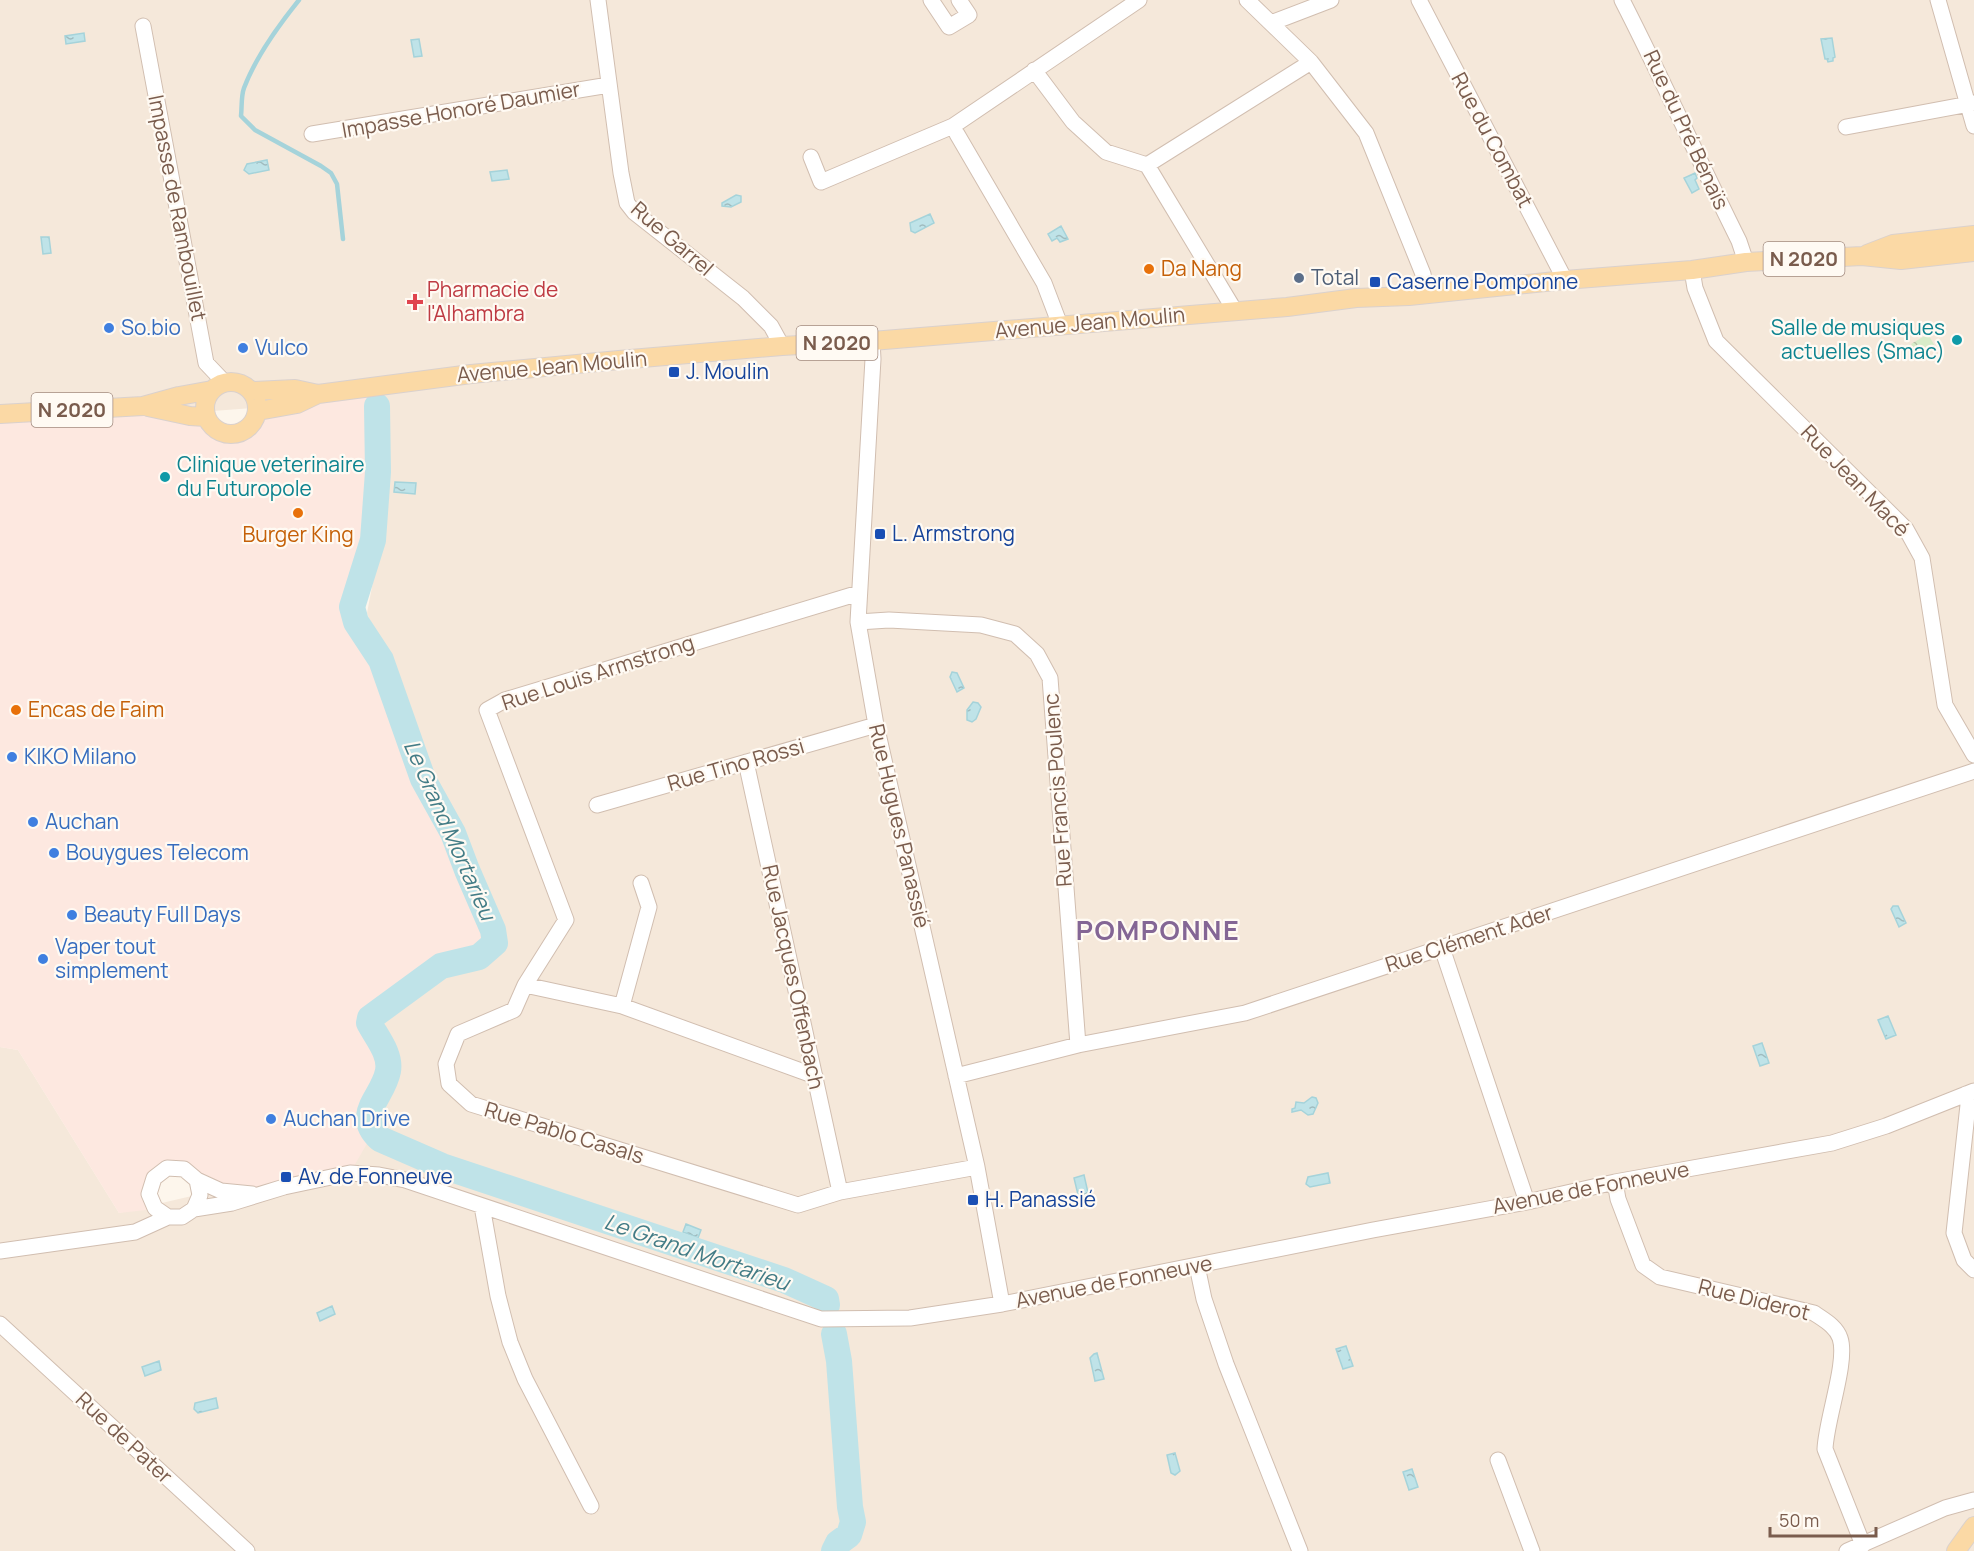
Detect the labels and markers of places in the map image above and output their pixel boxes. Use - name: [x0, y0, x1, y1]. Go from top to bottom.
- place label: Da Nang: [1161, 254, 1242, 282]
- marker: Da Nang: [1142, 262, 1156, 276]
- place label: Total: [1311, 263, 1359, 291]
- place label: Caserne Pomponne: [1387, 267, 1578, 295]
- marker: Total: [1292, 271, 1306, 285]
- place label: Pharmacie de l'Alhambra: [427, 275, 558, 327]
- marker: Caserne Pomponne: [1368, 275, 1382, 289]
- marker: Pharmacie de l'Alhambra: [408, 295, 422, 309]
- place label: So.bio: [121, 313, 181, 341]
- place label: Salle de musiques actuelles (Smac): [1771, 313, 1945, 365]
- marker: So.bio: [102, 321, 116, 335]
- place label: Vulco: [255, 333, 308, 361]
- marker: Salle de musiques actuelles (Smac): [1950, 333, 1964, 347]
- marker: Vulco: [236, 341, 250, 355]
- place label: J. Moulin: [686, 357, 769, 385]
- marker: J. Moulin: [667, 365, 681, 379]
- place label: Clinique veterinaire du Futuropole: [177, 450, 365, 502]
- marker: Clinique veterinaire du Futuropole: [158, 470, 172, 484]
- marker: Burger King: [291, 506, 305, 520]
- place label: L. Armstrong: [892, 519, 1015, 547]
- place label: Burger King: [242, 520, 354, 548]
- marker: L. Armstrong: [873, 527, 887, 541]
- place label: Encas de Faim: [28, 695, 164, 723]
- marker: Encas de Faim: [9, 703, 23, 717]
- place label: KIKO Milano: [24, 742, 136, 770]
- marker: KIKO Milano: [5, 750, 19, 764]
- place label: Auchan: [45, 807, 119, 835]
- marker: Auchan: [26, 815, 40, 829]
- place label: Bouygues Telecom: [66, 838, 249, 866]
- marker: Bouygues Telecom: [47, 846, 61, 860]
- place label: Beauty Full Days: [84, 900, 241, 928]
- marker: Beauty Full Days: [65, 908, 79, 922]
- place label: Vaper tout simplement: [55, 932, 169, 984]
- marker: Vaper tout simplement: [36, 952, 50, 966]
- place label: Auchan Drive: [283, 1104, 410, 1132]
- marker: Auchan Drive: [264, 1112, 278, 1126]
- place label: Av. de Fonneuve: [298, 1162, 453, 1190]
- marker: Av. de Fonneuve: [279, 1170, 293, 1184]
- place label: H. Panassié: [985, 1185, 1096, 1213]
- marker: H. Panassié: [966, 1193, 980, 1207]

